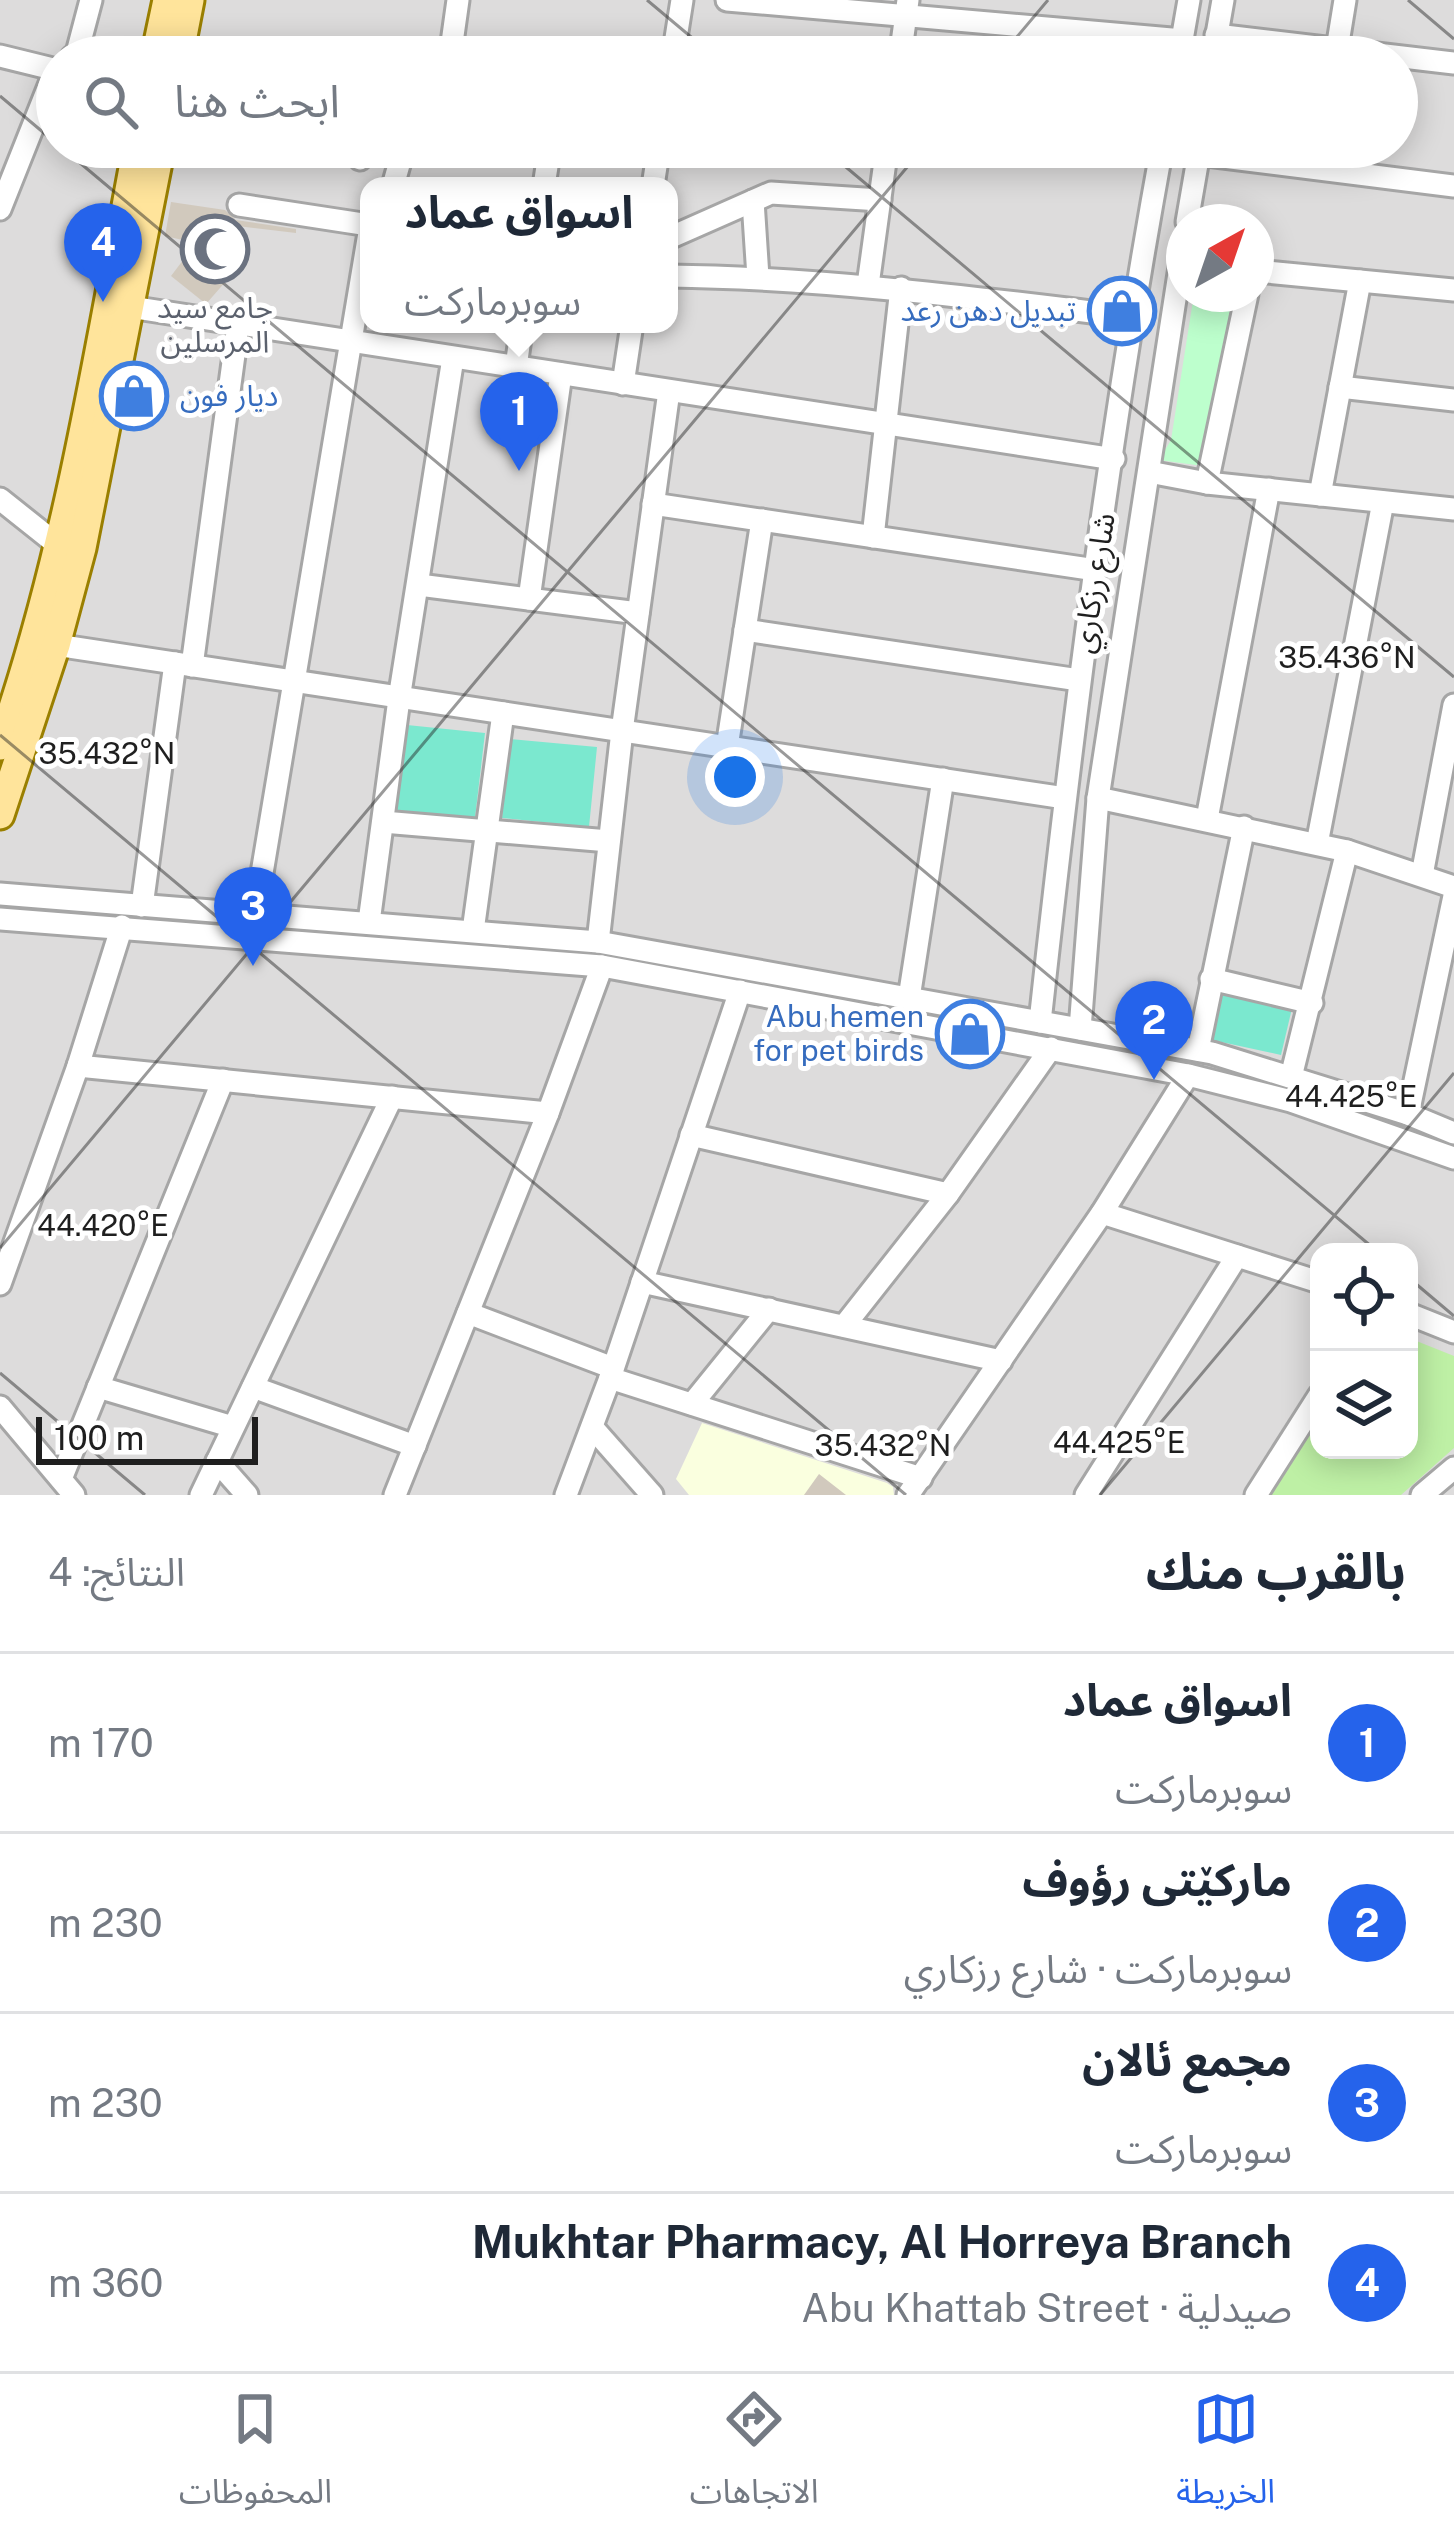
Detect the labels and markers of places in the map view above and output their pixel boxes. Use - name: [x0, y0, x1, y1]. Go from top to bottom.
- pin: 4: [64, 203, 142, 302]
- mosque icon: جامع سيد المرسلين: [180, 214, 250, 284]
- shop icon: تبديل دهن رعد: [1087, 276, 1157, 346]
- place label: جامع سيد المرسلين: [157, 289, 273, 359]
- place label: تبديل دهن رعد: [901, 292, 1076, 328]
- shop icon: ديار فون: [99, 361, 169, 431]
- pin: 1: [480, 372, 558, 471]
- place label: ديار فون: [180, 377, 278, 413]
- pin: 3: [214, 867, 292, 966]
- pin: 2: [1115, 981, 1193, 1080]
- place label: Abu hemen for pet birds: [753, 998, 924, 1068]
- shop icon: Abu hemen for pet birds: [935, 999, 1005, 1069]

